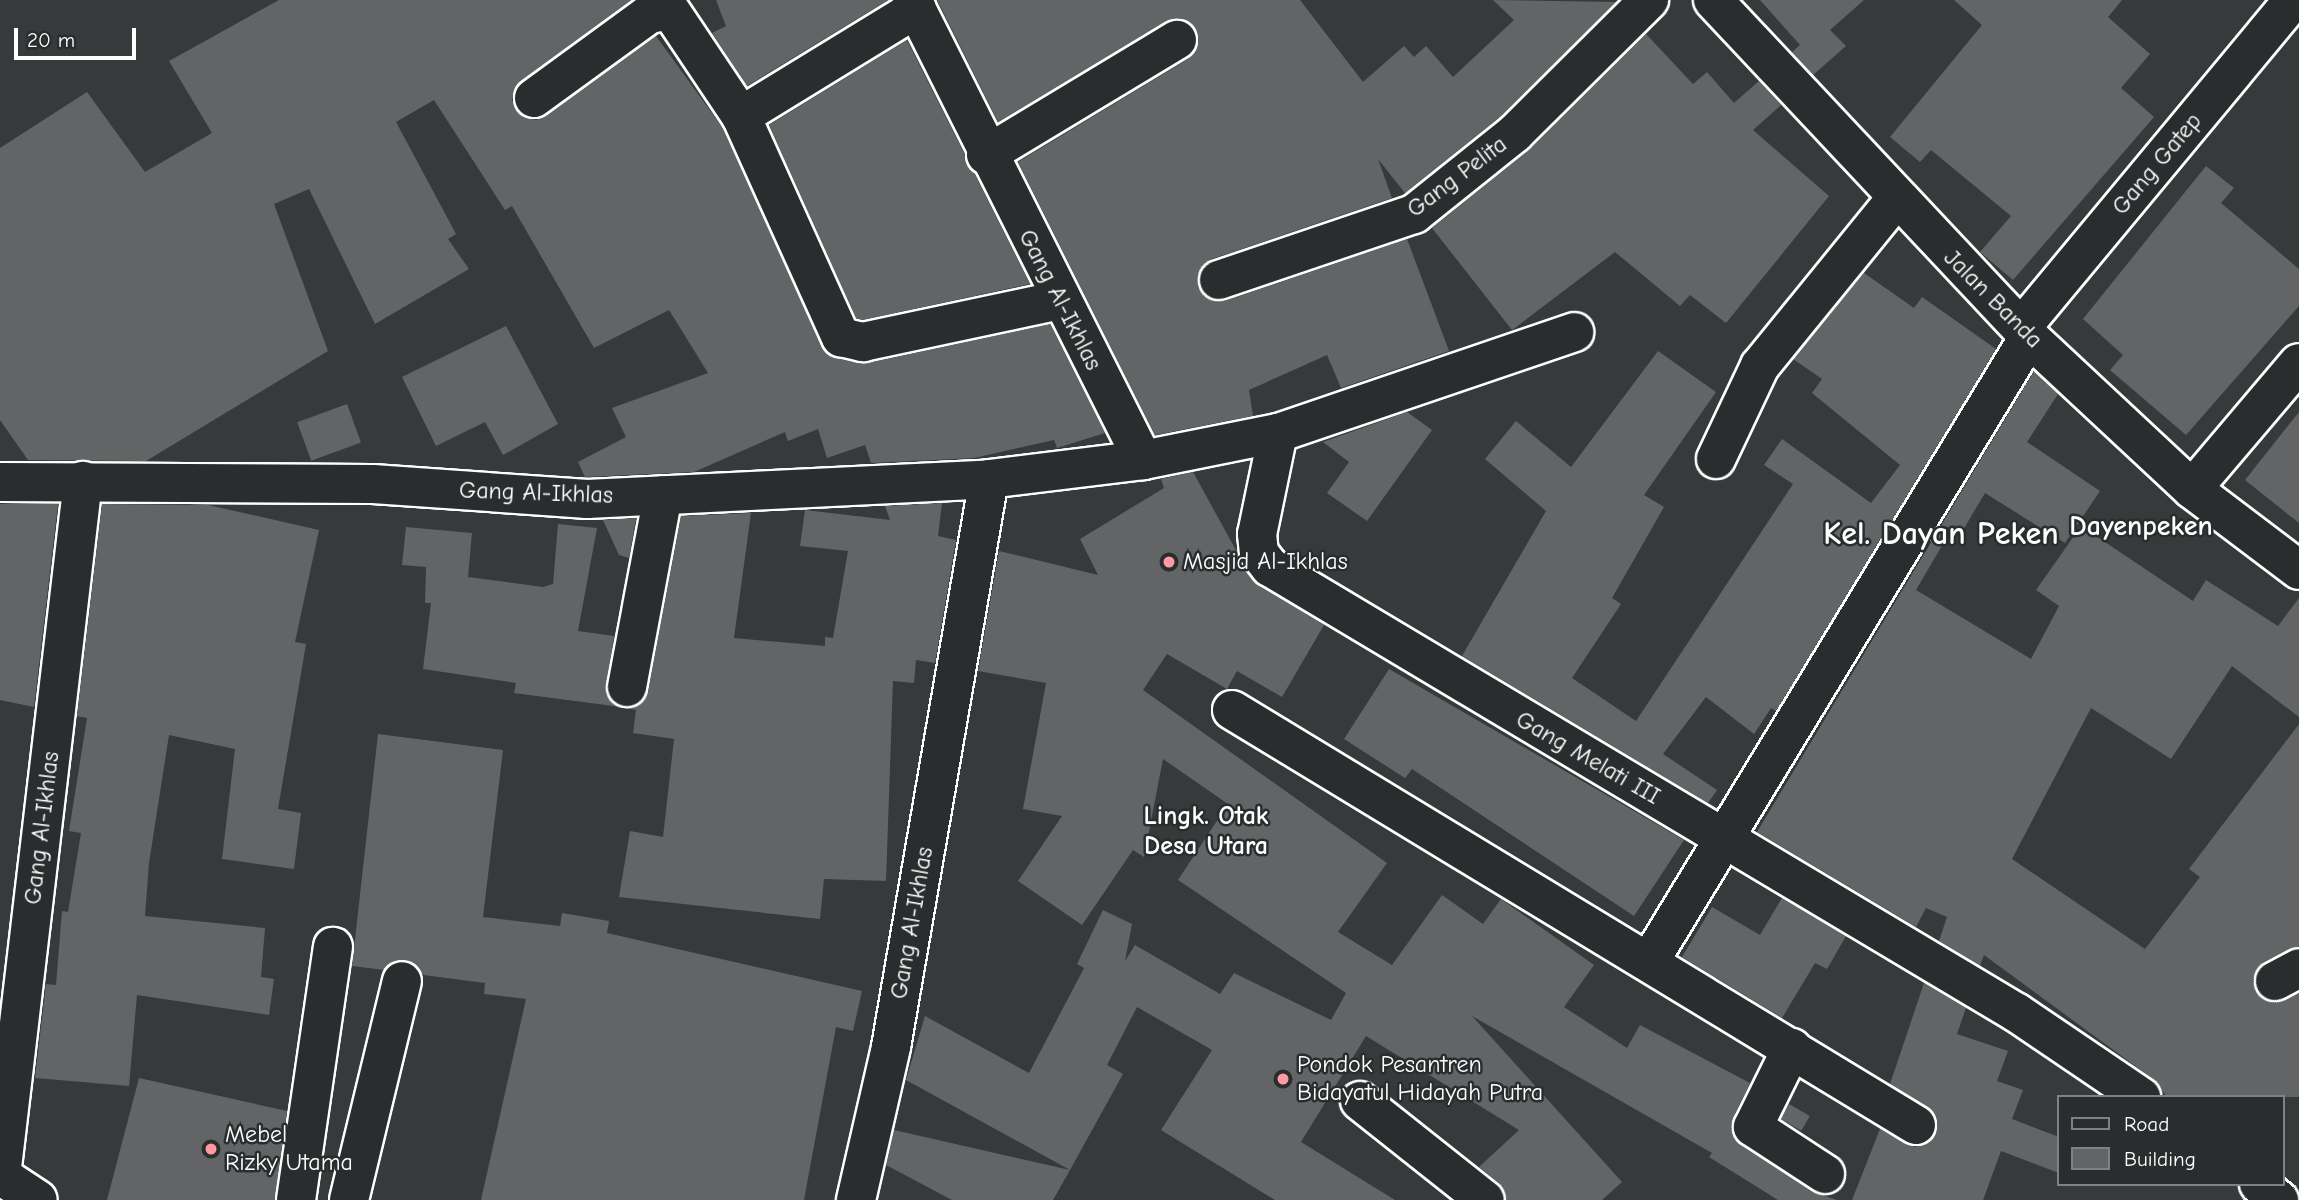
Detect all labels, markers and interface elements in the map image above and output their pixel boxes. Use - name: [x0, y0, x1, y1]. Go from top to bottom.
- scale bar: [18, 14, 140, 58]
- text: 20 m: [27, 28, 75, 52]
- street label: Gang Gatep: [2106, 107, 2208, 221]
- street label: Gang Pelita: [1401, 130, 1513, 224]
- street label: Gang Al-Ikhlas: [1012, 225, 1108, 375]
- street label: Jalan Banda: [1938, 244, 2048, 354]
- street label: Gang Al-Ikhlas: [459, 476, 613, 510]
- district label: Dayenpeken: [2069, 509, 2213, 543]
- district label: Kel. Dayan Peken: [1823, 515, 2059, 553]
- place label: Masjid Al-Ikhlas: [1183, 548, 1348, 576]
- marker: Masjid Al-Ikhlas: [1161, 554, 1177, 570]
- street label: Gang Melati III: [1511, 705, 1665, 811]
- street label: Gang Al-Ikhlas: [18, 750, 66, 906]
- district label: Lingk. Otak Desa Utara: [1143, 801, 1269, 862]
- street label: Gang Al-Ikhlas: [884, 845, 940, 1001]
- place label: Pondok Pesantren Bidayatul Hidayah Putra: [1297, 1051, 1543, 1107]
- marker: Pondok Pesantren Bidayatul Hidayah Putra: [1275, 1071, 1291, 1087]
- legend: [2058, 1095, 2285, 1186]
- text: Road: [2124, 1112, 2169, 1136]
- place label: Mebel Rizky Utama: [225, 1121, 353, 1177]
- marker: Mebel Rizky Utama: [203, 1141, 219, 1157]
- text: Building: [2124, 1147, 2196, 1171]

